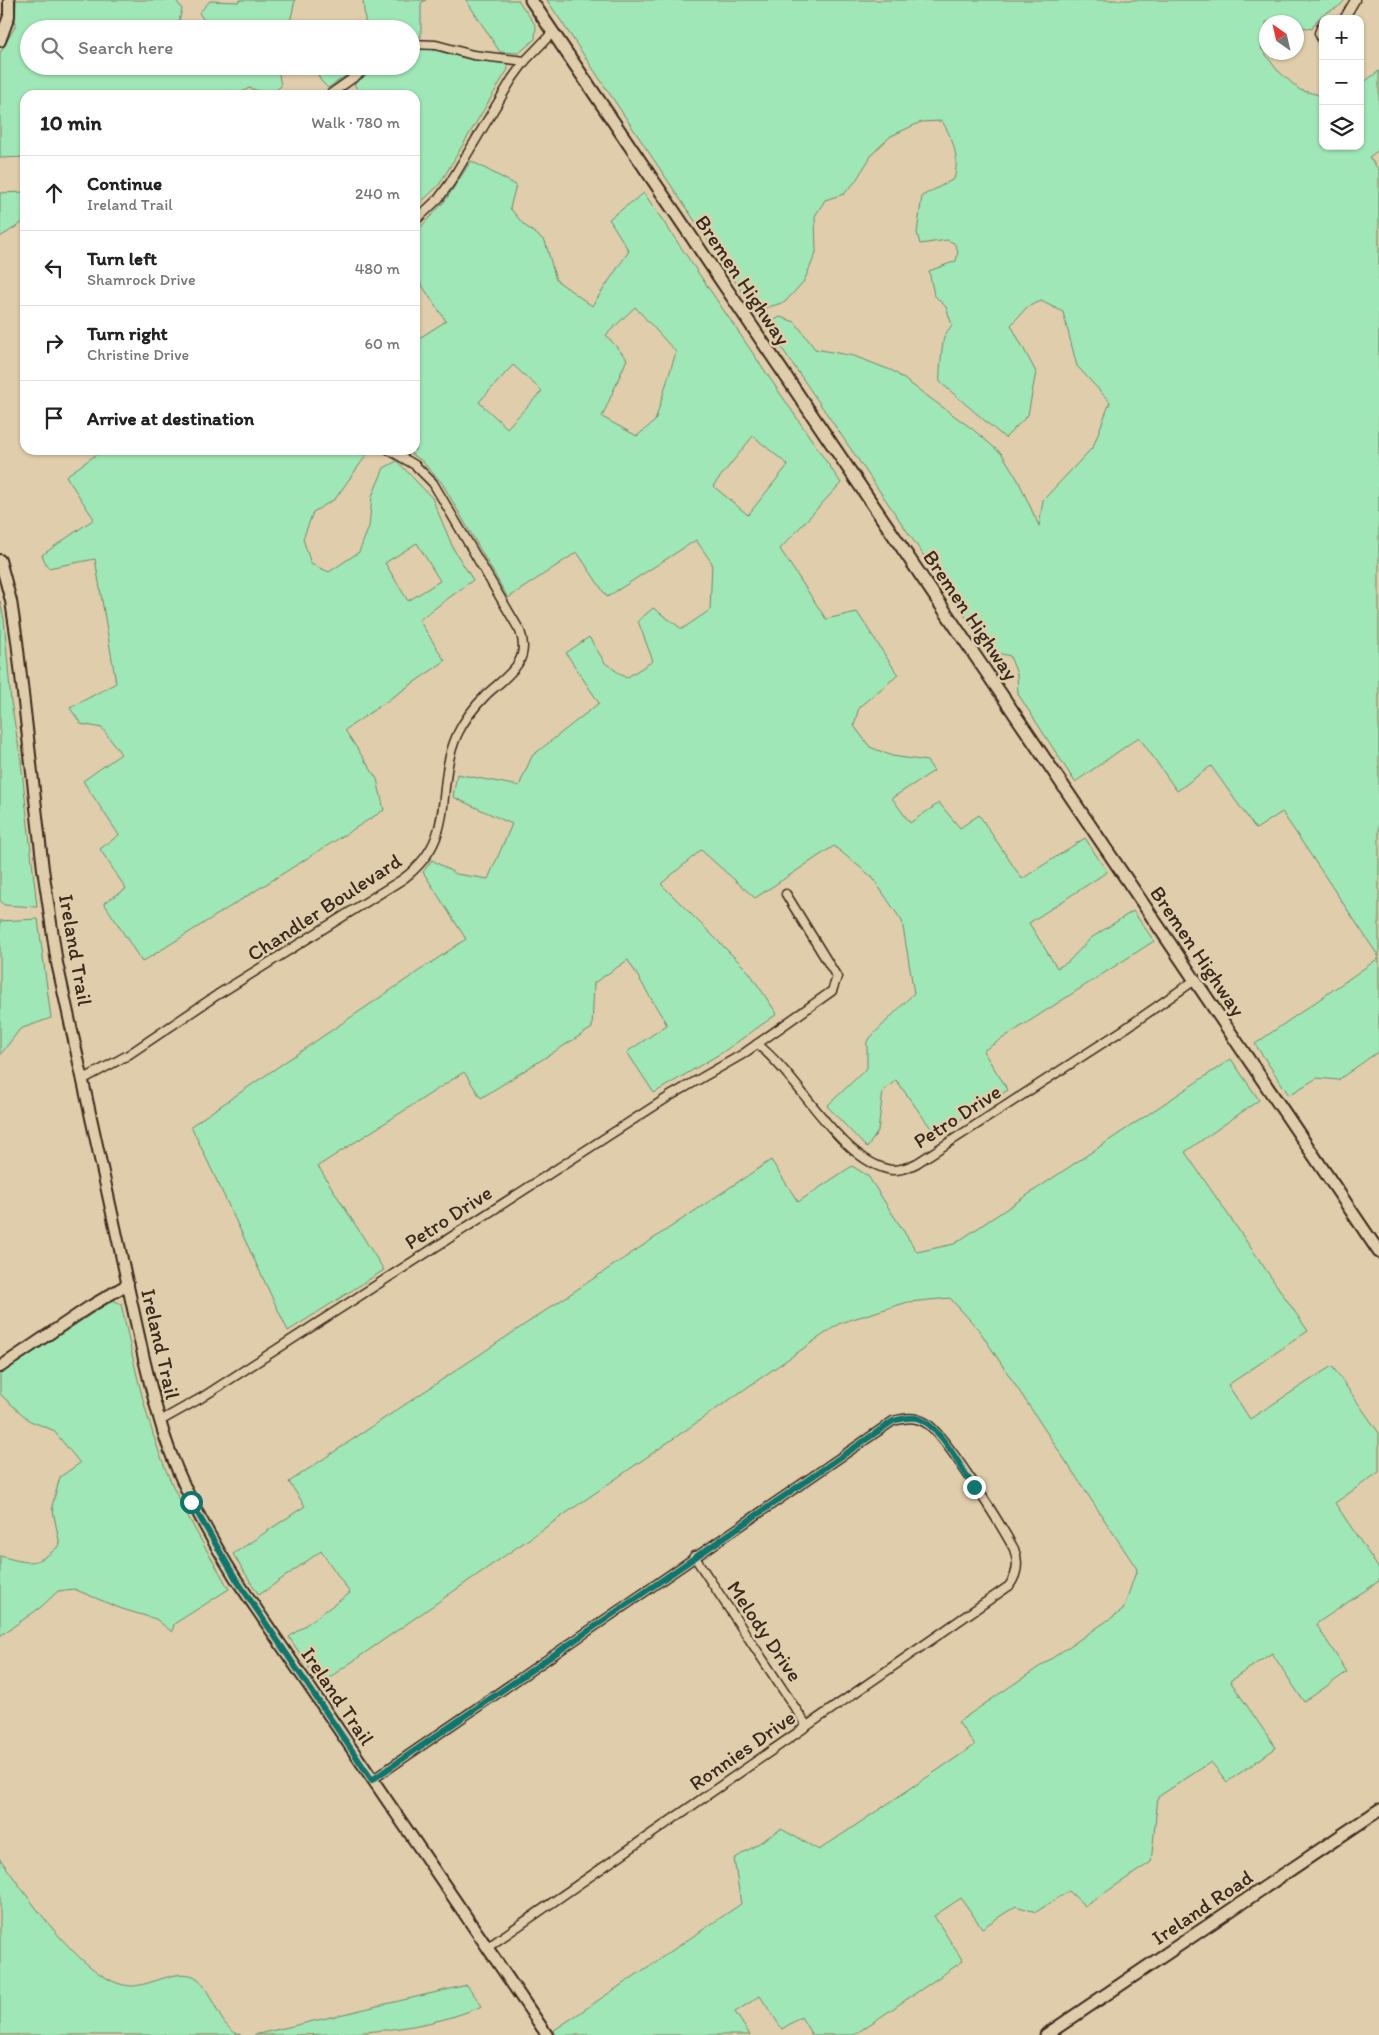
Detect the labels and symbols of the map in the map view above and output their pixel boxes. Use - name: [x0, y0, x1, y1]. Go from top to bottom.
- north arrow: [1259, 15, 1304, 60]
- street label: Bremen Highway: [690, 210, 796, 350]
- street label: Bremen Highway: [918, 545, 1024, 685]
- street label: Chandler Boulevard: [242, 848, 406, 966]
- street label: Bremen Highway: [1145, 881, 1251, 1021]
- street label: Ireland Trail: [54, 892, 98, 1008]
- street label: Petro Drive: [909, 1078, 1005, 1154]
- street label: Petro Drive: [400, 1179, 496, 1255]
- street label: Ireland Trail: [136, 1286, 186, 1402]
- route end: [963, 1476, 986, 1499]
- route start: [180, 1491, 203, 1514]
- street label: Melody Drive: [722, 1576, 808, 1686]
- street label: Ireland Trail: [296, 1642, 380, 1750]
- street label: Ronnies Drive: [684, 1704, 800, 1796]
- street label: Ireland Road: [1147, 1864, 1257, 1950]

